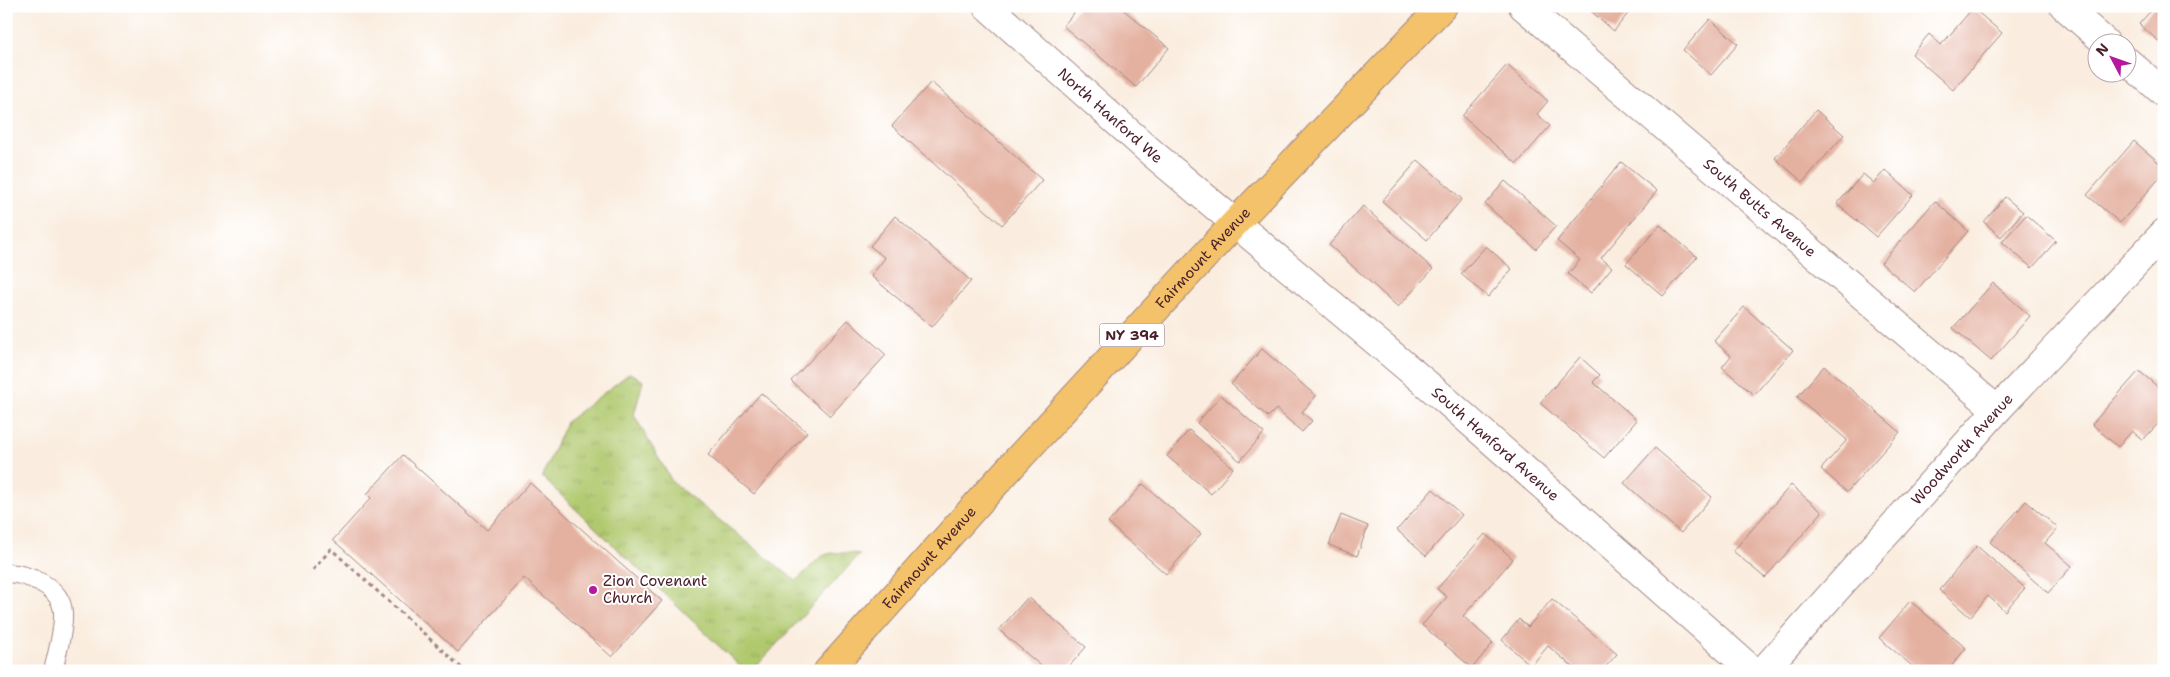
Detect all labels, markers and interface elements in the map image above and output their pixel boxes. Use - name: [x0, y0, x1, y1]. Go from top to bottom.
- north arrow: [2088, 32, 2138, 82]
- text: N: [2092, 39, 2113, 60]
- street label: North Hanford We: [1053, 64, 1167, 168]
- street label: South Butts Avenue: [1699, 154, 1820, 262]
- street label: Fairmount Avenue: [1151, 203, 1255, 313]
- road number: NY 394: [1100, 324, 1164, 346]
- street label: South Hanford Avenue: [1427, 382, 1563, 506]
- street label: Woodworth Avenue: [1907, 389, 2018, 509]
- street label: Fairmount Avenue: [878, 502, 981, 613]
- place label: Zion Covenant Church: [603, 571, 707, 608]
- marker: Zion Covenant Church: [587, 584, 599, 596]

